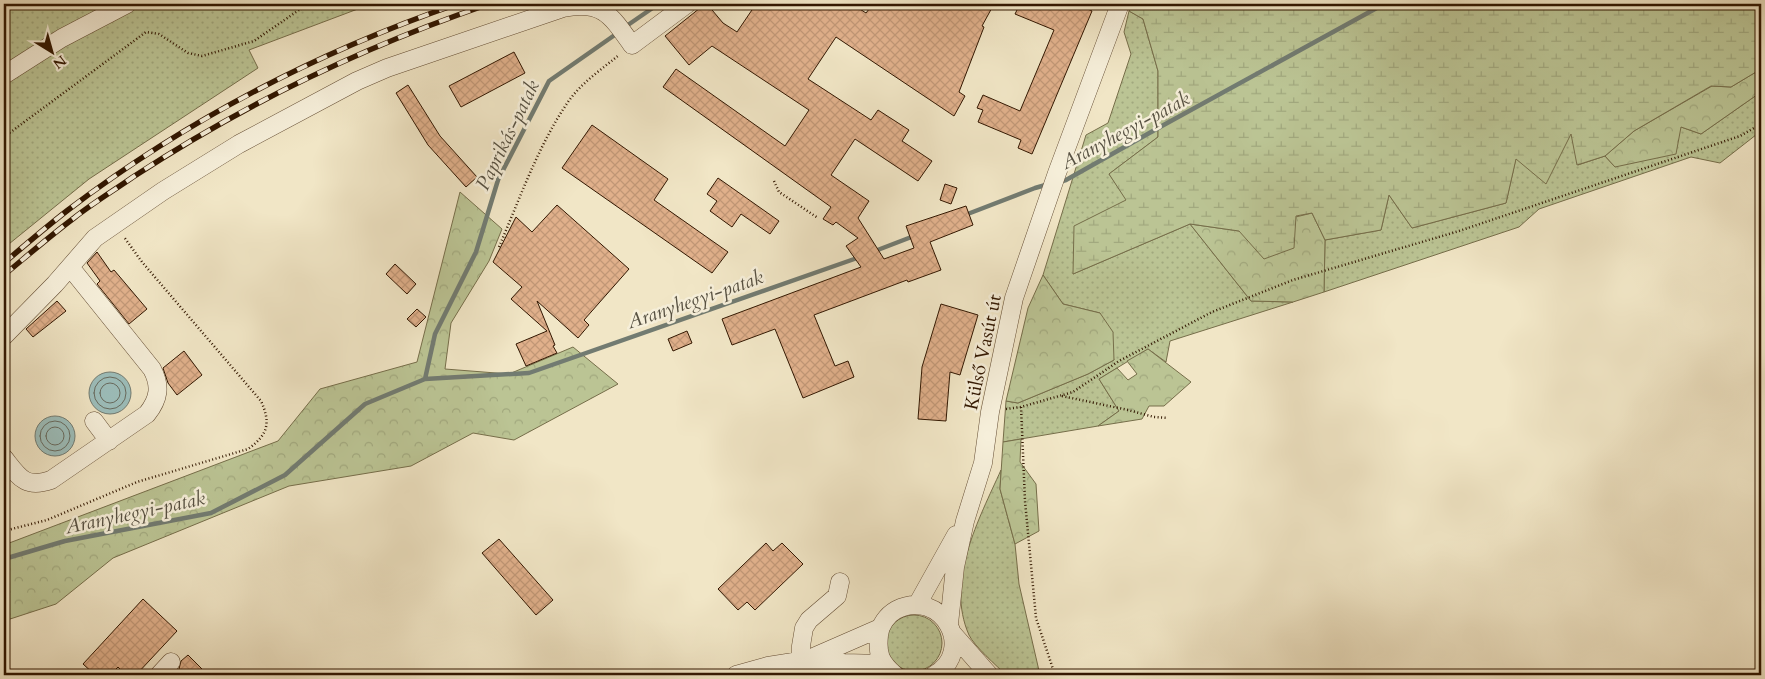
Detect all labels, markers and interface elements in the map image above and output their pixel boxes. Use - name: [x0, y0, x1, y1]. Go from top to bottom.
- north arrow: [28, 28, 78, 78]
- text: N: [49, 51, 70, 73]
- water label: Paprikás-patak: [469, 75, 546, 195]
- water label: Aranyhegyi-patak: [1055, 85, 1195, 176]
- water label: Aranyhegyi-patak: [622, 263, 767, 336]
- street label: Külső Vasút út: [958, 292, 1008, 412]
- water label: Aranyhegyi-patak: [62, 484, 208, 541]

